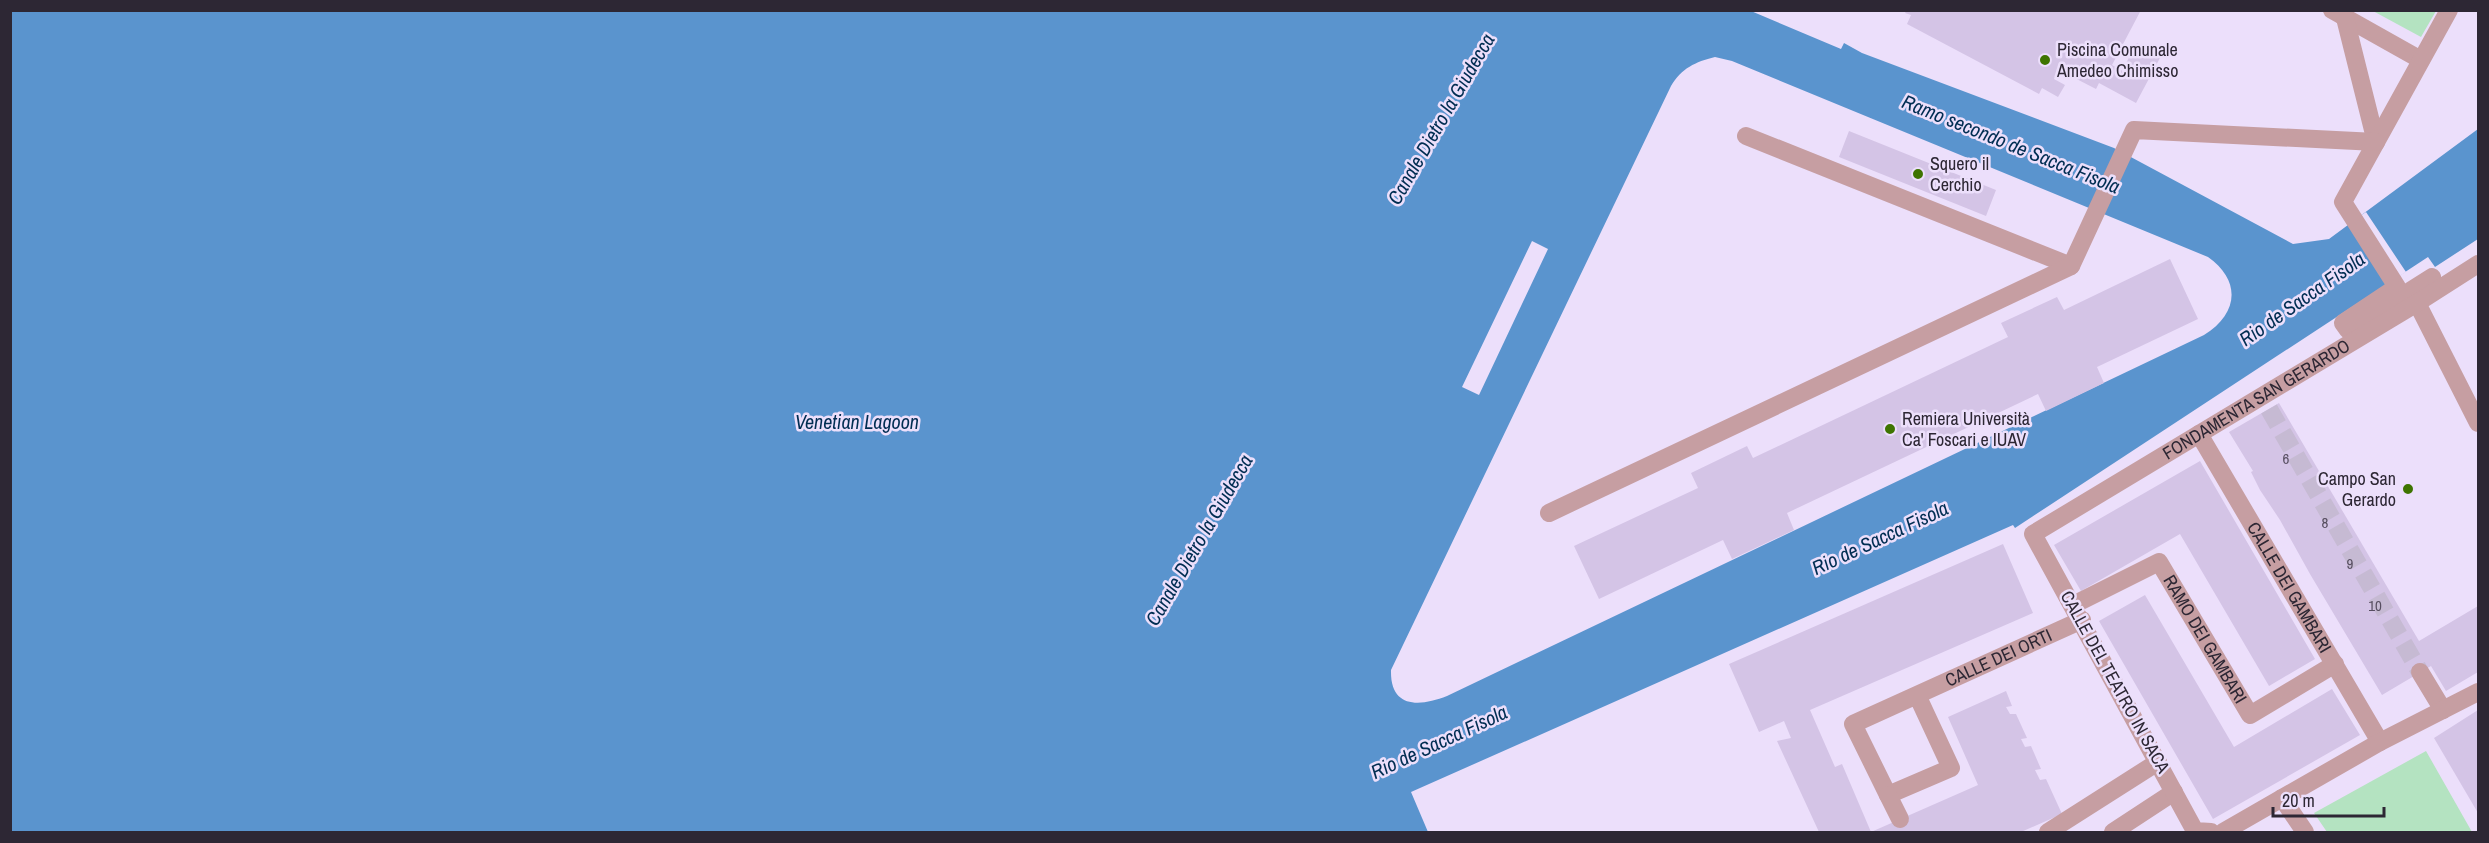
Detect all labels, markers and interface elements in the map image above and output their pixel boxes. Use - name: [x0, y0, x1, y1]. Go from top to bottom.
- water label: Canale Dietro la Giudecca: [1381, 28, 1501, 209]
- place label: Piscina Comunale Amedeo Chimisso: [2056, 37, 2178, 83]
- marker: Piscina Comunale Amedeo Chimisso: [2038, 53, 2052, 67]
- water label: Ramo secondo de Sacca Fisola: [1898, 87, 2124, 200]
- place label: Squero il Cerchio: [1930, 151, 1989, 197]
- marker: Squero il Cerchio: [1911, 167, 1925, 181]
- water label: Rio de Sacca Fisola: [2233, 245, 2370, 352]
- street label: FONDAMENTA SAN GERARDO: [2158, 333, 2355, 465]
- place label: Remiera Università Ca' Foscari e IUAV: [1902, 406, 2030, 452]
- water label: Venetian Lagoon: [795, 408, 919, 435]
- marker: Remiera Università Ca' Foscari e IUAV: [1883, 422, 1897, 436]
- house number: 6: [2283, 448, 2290, 469]
- water label: Canale Dietro la Giudecca: [1139, 449, 1259, 630]
- place label: Campo San Gerardo: [2318, 466, 2396, 512]
- marker: Campo San Gerardo: [2401, 482, 2415, 496]
- water label: Rio de Sacca Fisola: [1807, 494, 1952, 581]
- house number: 8: [2322, 512, 2329, 533]
- street label: CALLE DEI GAMBARI: [2241, 517, 2338, 657]
- house number: 9: [2347, 553, 2354, 574]
- street label: RAMO DEI GAMBARI: [2157, 570, 2253, 708]
- street label: CALLE DEL TEATRO IN SACA: [2055, 586, 2176, 778]
- house number: 10: [2368, 595, 2382, 616]
- street label: CALLE DEI ORTI: [1941, 622, 2056, 693]
- water label: Rio de Sacca Fisola: [1366, 698, 1511, 785]
- scale bar: [2273, 780, 2384, 818]
- text: 20 m: [2282, 788, 2315, 813]

